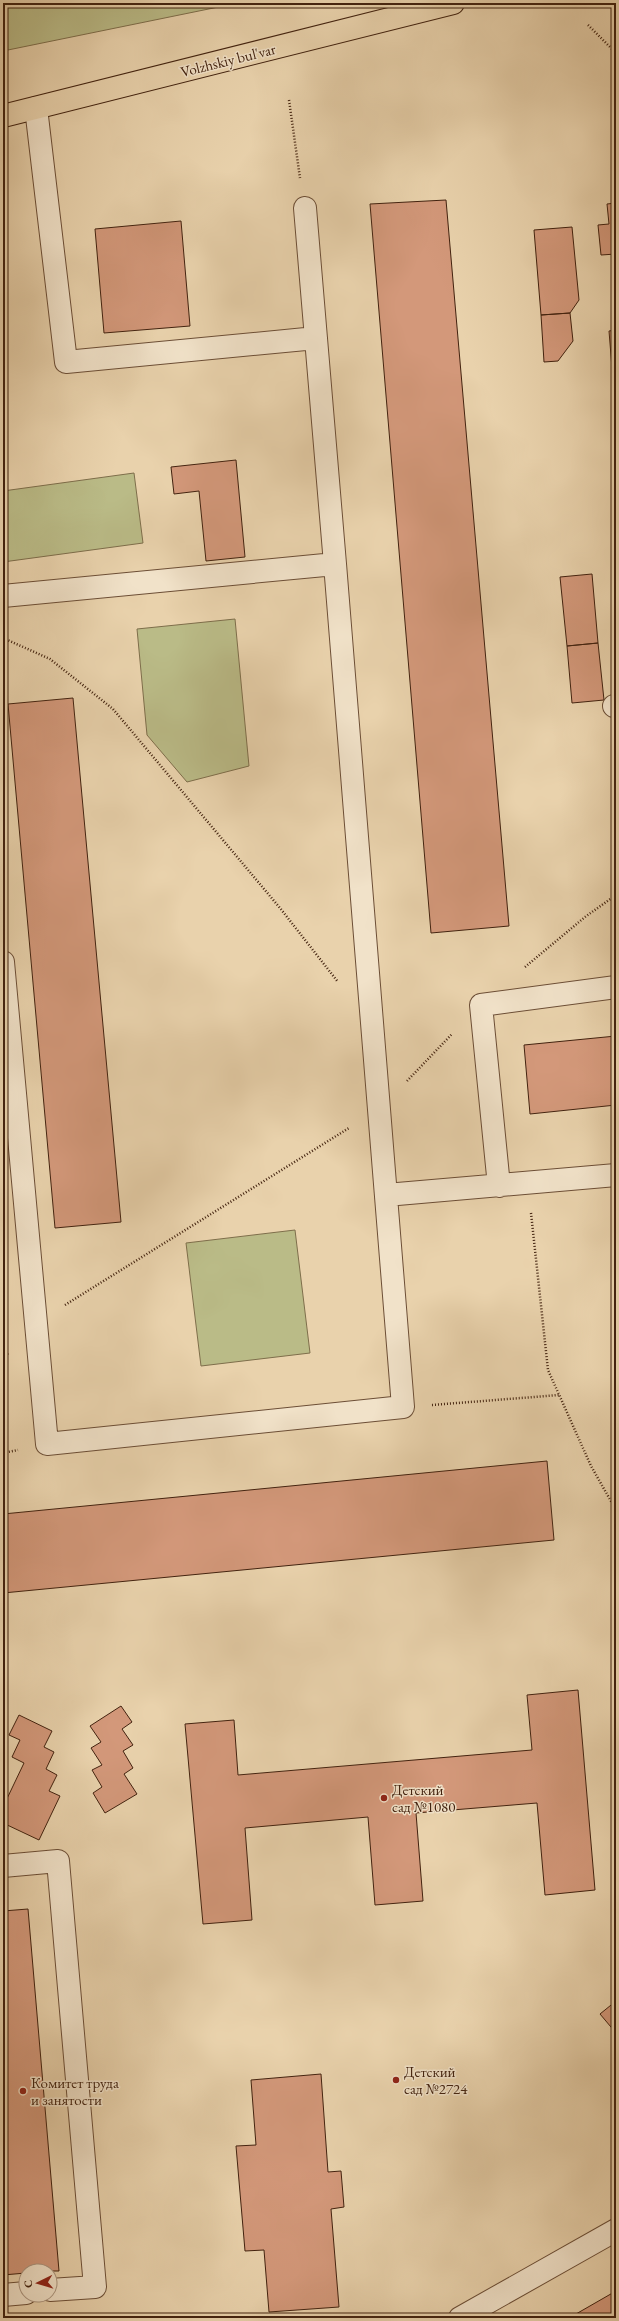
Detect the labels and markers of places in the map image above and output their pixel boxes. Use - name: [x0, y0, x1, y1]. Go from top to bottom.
- place label: Детский сад №1080: [392, 1780, 456, 1816]
- marker: Детский сад №1080: [379, 1793, 389, 1803]
- place label: Детский сад №2724: [404, 2062, 468, 2098]
- place label: Комитет труда и занятости: [31, 2073, 119, 2109]
- marker: Детский сад №2724: [391, 2075, 401, 2085]
- marker: Комитет труда и занятости: [18, 2086, 28, 2096]

